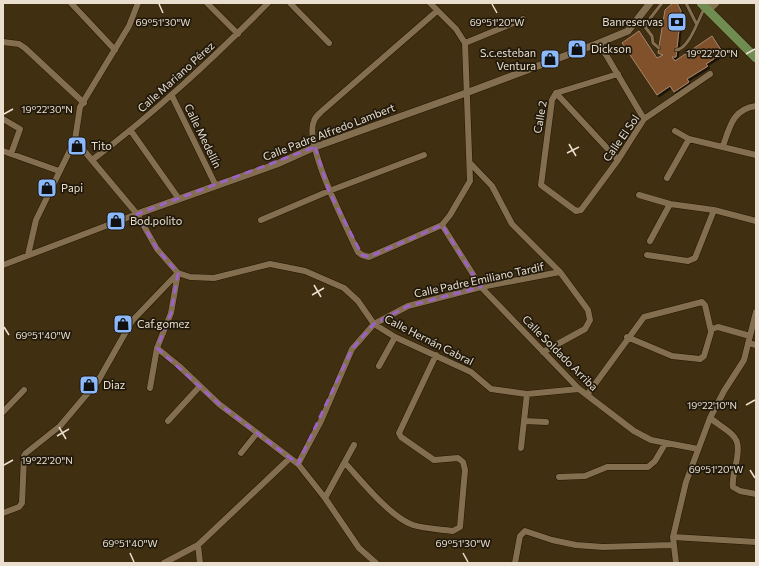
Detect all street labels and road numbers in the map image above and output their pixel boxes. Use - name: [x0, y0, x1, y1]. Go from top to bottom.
- street label: Calle Mariano Pérez: [135, 38, 217, 115]
- street label: Calle Padre Alfredo Lambert: [261, 100, 397, 163]
- street label: Calle 2: [530, 100, 549, 134]
- street label: Calle Medellín: [182, 101, 225, 170]
- street label: Calle El Sol: [600, 112, 641, 164]
- street label: Calle Padre Emiliano Tardif: [413, 259, 546, 300]
- street label: Calle Hernán Cabral: [382, 311, 476, 368]
- street label: Calle Soldado Arriba: [520, 312, 601, 393]

